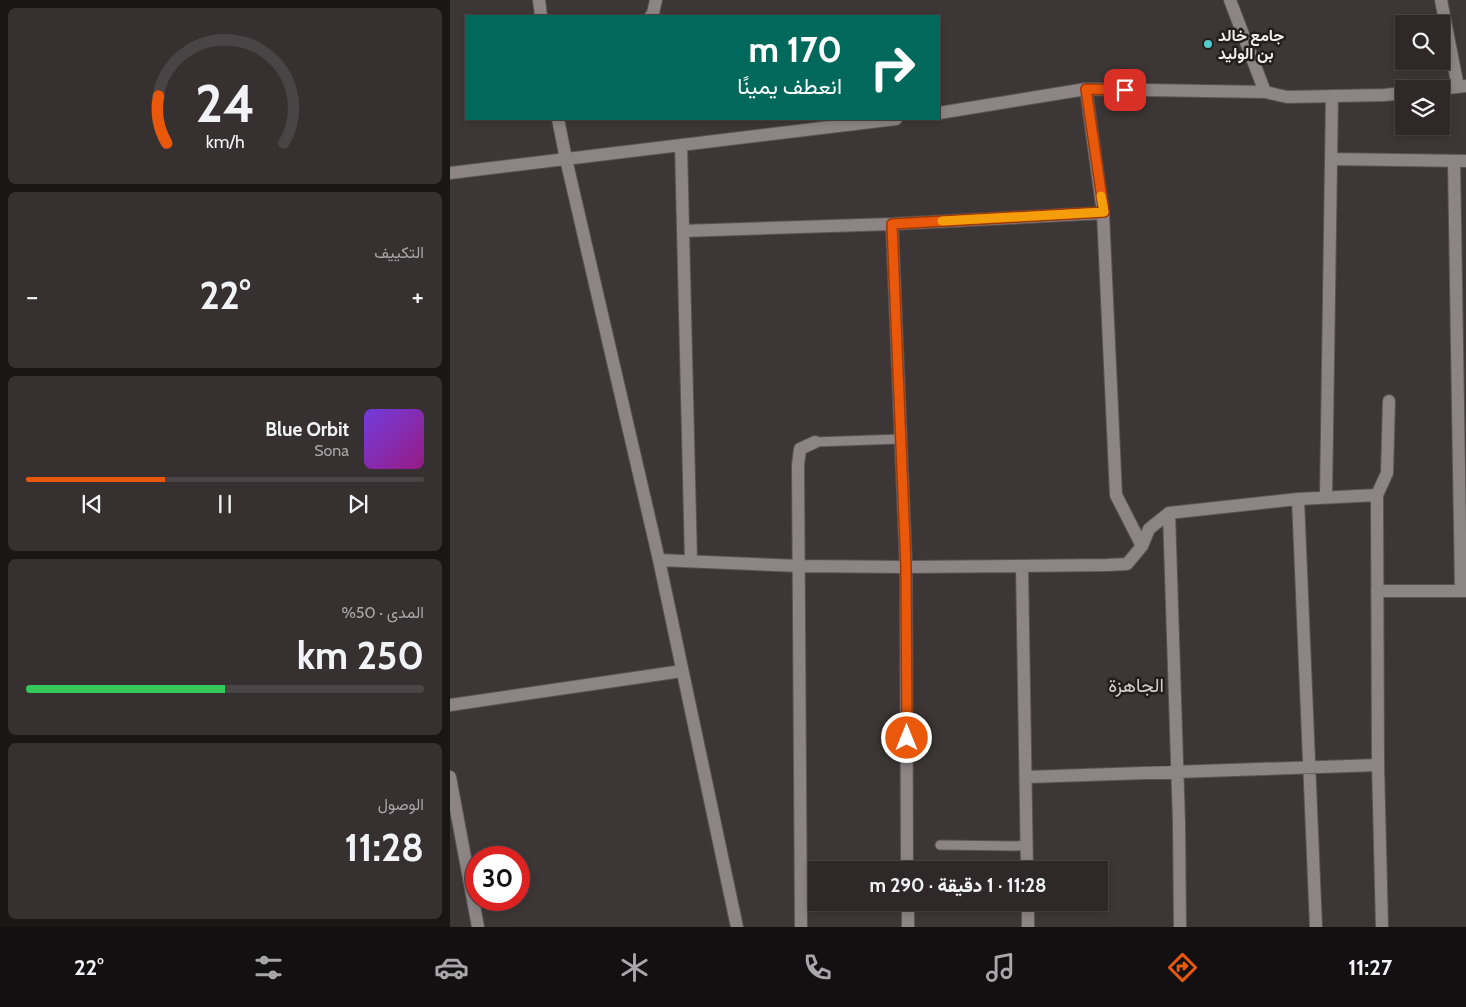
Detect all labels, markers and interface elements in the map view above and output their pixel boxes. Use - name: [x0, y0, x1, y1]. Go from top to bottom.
- map controls: [1395, 15, 1450, 135]
- button: search: [1395, 15, 1450, 70]
- place label: جامع خالد بن الوليد: [1218, 26, 1284, 64]
- text: 170 m: [749, 28, 842, 71]
- icon: right: [860, 35, 925, 100]
- marker: جامع خالد بن الوليد: [1202, 38, 1214, 50]
- pin: [1104, 69, 1146, 111]
- text: 24: [195, 72, 255, 135]
- text: انعطف يمينًا: [737, 73, 842, 100]
- icon: arrive: [1111, 76, 1139, 104]
- button: layers: [1395, 80, 1450, 135]
- text: km/h: [205, 131, 245, 152]
- text: التكييف: [374, 243, 424, 262]
- text: 22°: [199, 272, 251, 319]
- text: −: [26, 279, 38, 313]
- text: +: [412, 279, 424, 313]
- text: Blue Orbit: [265, 418, 349, 441]
- text: Sona: [314, 441, 349, 460]
- icon: previous: [78, 490, 106, 518]
- icon: pause: [211, 490, 239, 518]
- icon: next: [344, 490, 372, 518]
- text: المدى · 50%: [341, 603, 424, 622]
- text: 250 km: [297, 632, 424, 679]
- district label: الجاهزة: [1108, 674, 1164, 697]
- position arrow: [880, 711, 932, 763]
- text: الوصول: [378, 795, 424, 814]
- text: 11:28: [344, 824, 424, 871]
- speed limit sign: 30: [465, 846, 530, 911]
- text: 11:28 · 1 دقيقة · 290 m: [870, 874, 1046, 897]
- icon: filters: [251, 950, 286, 985]
- icon: car: [434, 950, 469, 985]
- icon: climate: [617, 950, 652, 985]
- icon: phone: [800, 950, 835, 985]
- icon: music: [983, 950, 1018, 985]
- icon: directions: [1165, 950, 1200, 985]
- text: 22°: [74, 954, 104, 981]
- text: 11:27: [1348, 954, 1392, 981]

